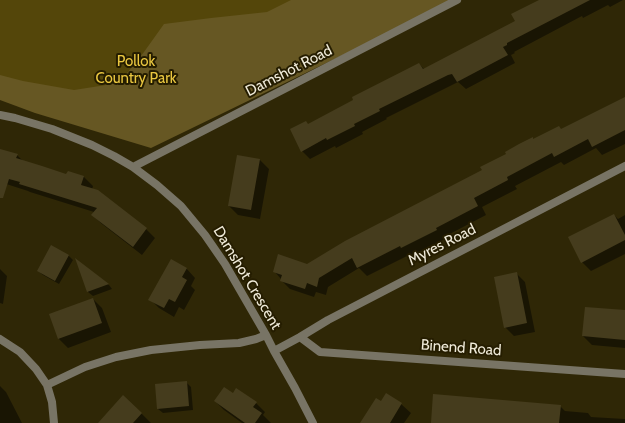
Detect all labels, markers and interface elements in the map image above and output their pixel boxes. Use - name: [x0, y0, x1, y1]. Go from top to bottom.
- street label: Damshot Road: [243, 42, 335, 100]
- park label: Pollok Country Park: [95, 53, 177, 88]
- street label: Myres Road: [405, 220, 479, 270]
- street label: Damshot Crescent: [209, 223, 285, 333]
- street label: Binend Road: [420, 336, 502, 360]

